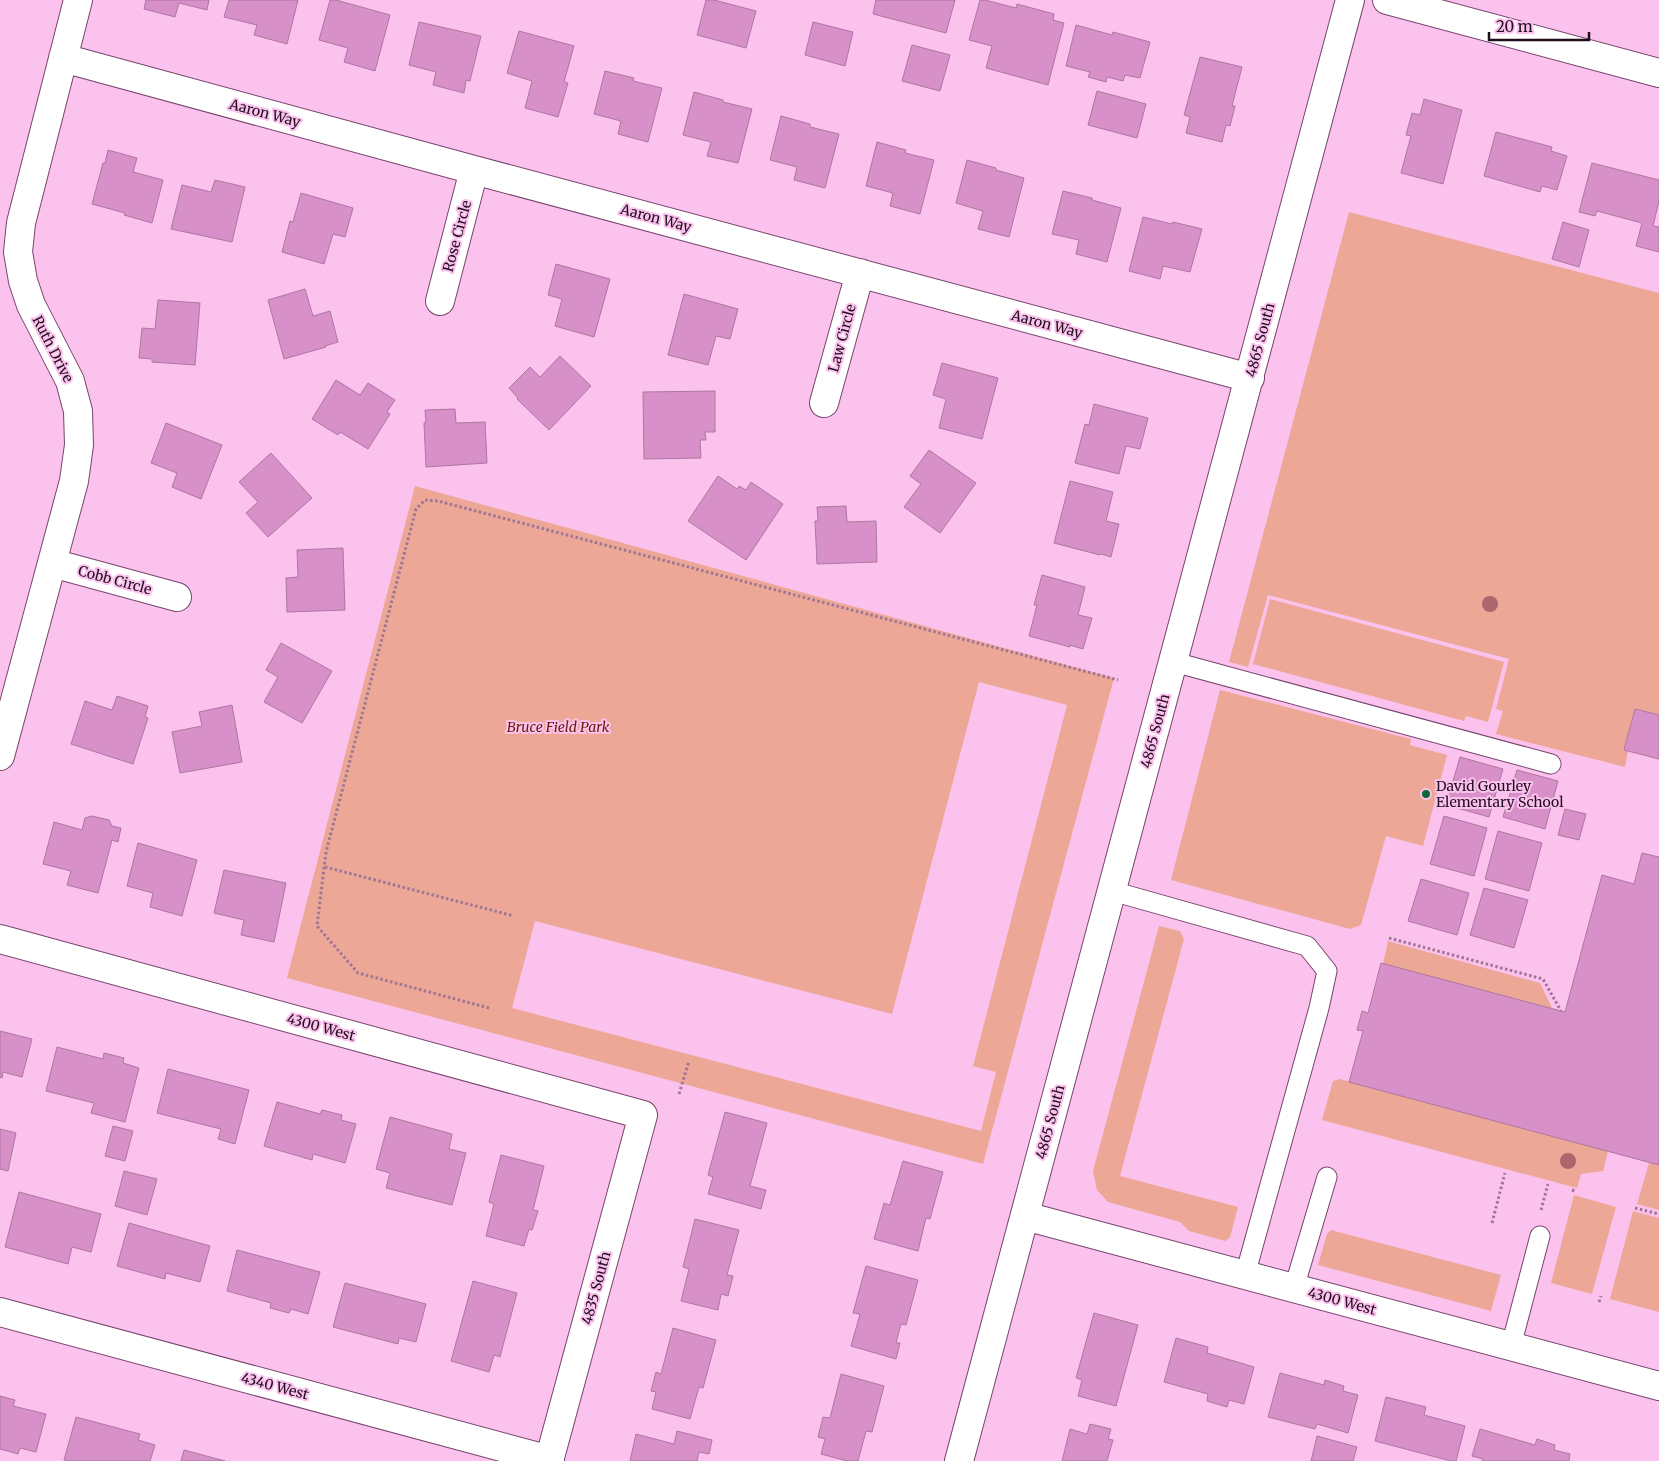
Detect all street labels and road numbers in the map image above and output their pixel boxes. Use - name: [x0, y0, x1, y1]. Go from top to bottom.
- street label: Aaron Way: [226, 95, 303, 131]
- street label: Rose Circle: [439, 198, 475, 274]
- street label: Aaron Way: [617, 200, 694, 236]
- street label: 4865 South: [1241, 301, 1279, 379]
- street label: Law Circle: [824, 302, 860, 374]
- street label: Aaron Way: [1008, 306, 1085, 342]
- street label: Ruth Drive: [29, 313, 77, 385]
- street label: Cobb Circle: [76, 562, 154, 598]
- street label: 4865 South: [1136, 692, 1174, 770]
- street label: 4300 West: [285, 1009, 358, 1045]
- street label: 4865 South: [1031, 1083, 1069, 1161]
- street label: 4835 South: [578, 1249, 614, 1327]
- street label: 4300 West: [1306, 1283, 1379, 1319]
- street label: 4340 West: [239, 1368, 311, 1404]

